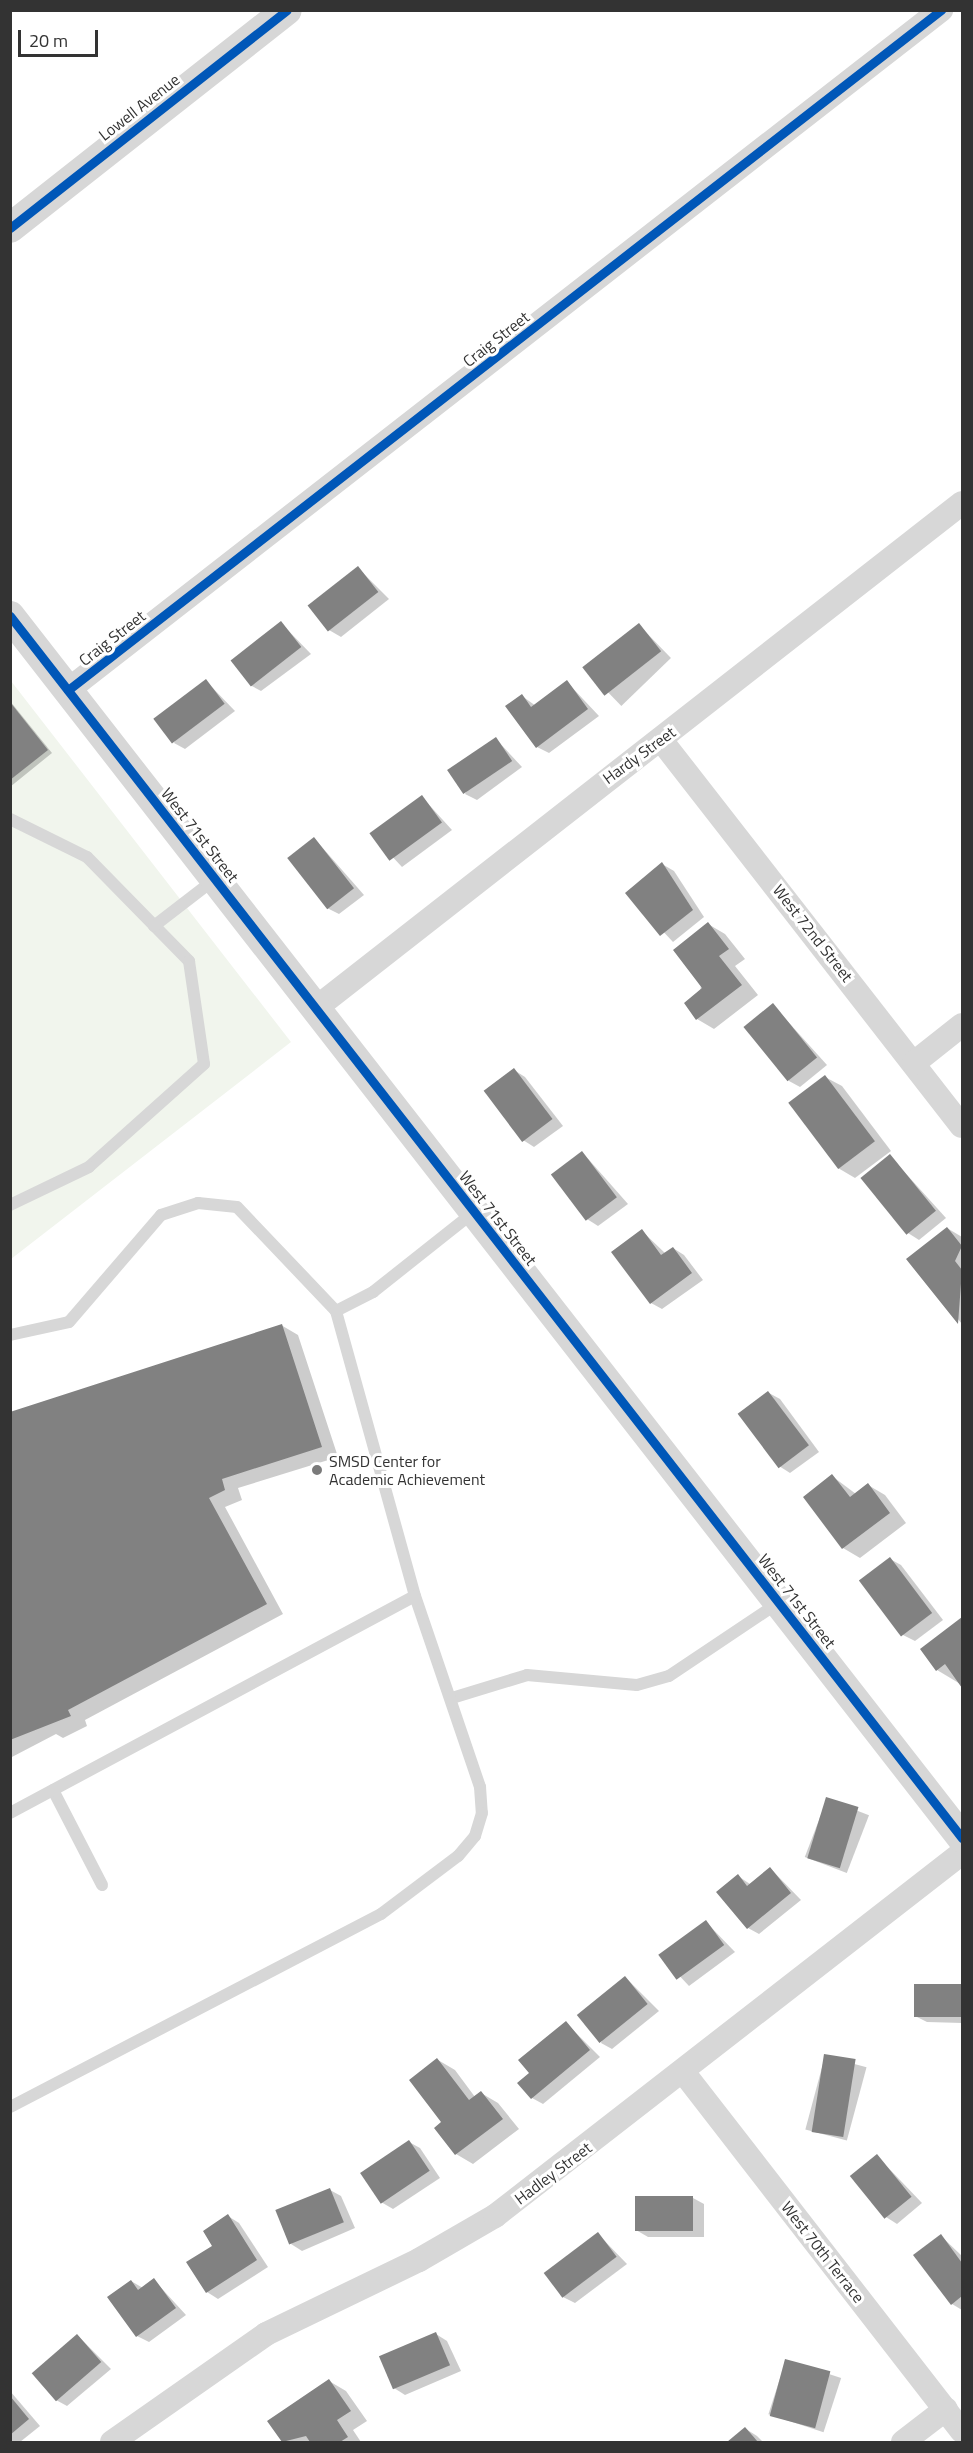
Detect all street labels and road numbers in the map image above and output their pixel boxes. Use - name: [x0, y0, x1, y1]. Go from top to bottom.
- street label: Lowell Avenue: [95, 70, 183, 144]
- street label: Craig Street: [459, 307, 533, 371]
- street label: Craig Street: [75, 606, 149, 670]
- street label: Hardy Street: [599, 722, 679, 788]
- street label: West 71st Street: [157, 784, 243, 886]
- street label: West 72nd Street: [769, 880, 857, 986]
- street label: West 71st Street: [455, 1167, 541, 1269]
- street label: West 71st Street: [754, 1550, 840, 1652]
- street label: Hadley Street: [511, 2138, 595, 2208]
- street label: West 70th Terrace: [777, 2198, 869, 2306]

